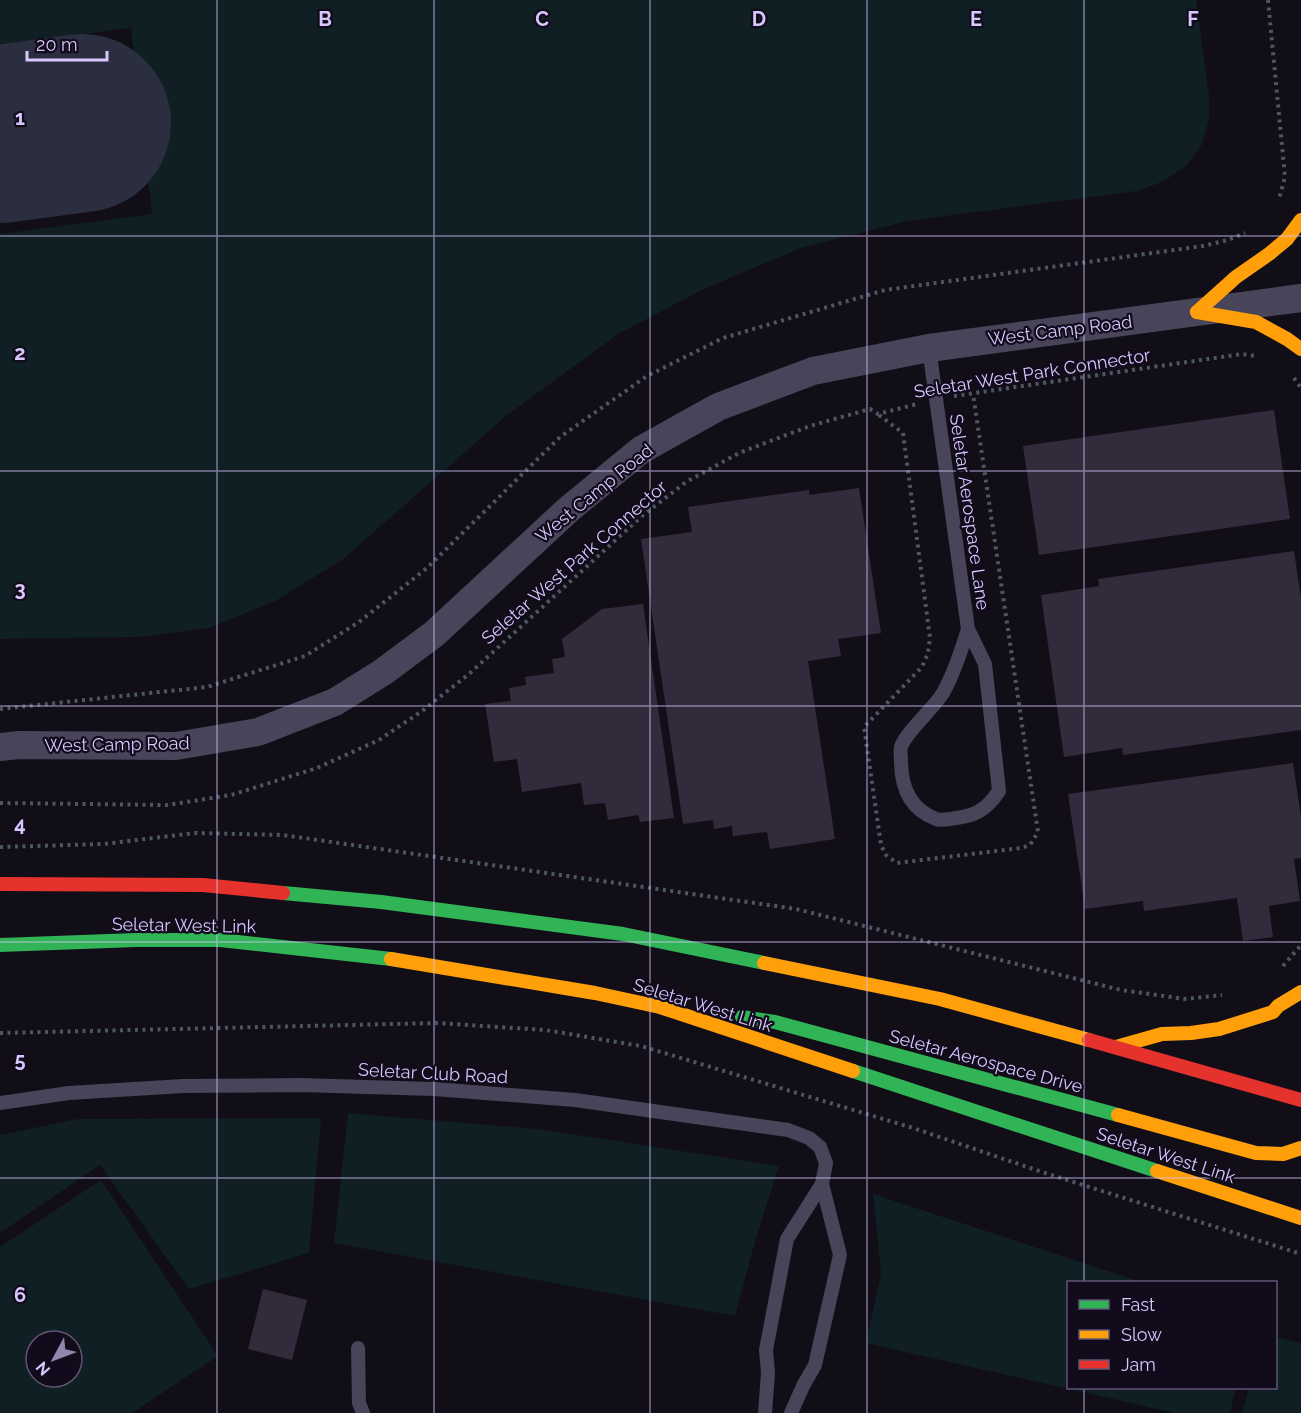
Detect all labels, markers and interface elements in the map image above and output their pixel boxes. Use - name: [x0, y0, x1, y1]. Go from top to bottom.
- text: B: [318, 7, 332, 31]
- text: C: [535, 7, 549, 31]
- text: D: [752, 7, 766, 31]
- text: E: [970, 7, 982, 31]
- text: F: [1187, 7, 1199, 31]
- scale bar: [27, 24, 106, 62]
- text: 20 m: [36, 34, 78, 55]
- text: 1: [15, 106, 25, 130]
- street label: West Camp Road: [987, 311, 1133, 349]
- text: 2: [14, 341, 26, 365]
- street label: Seletar West Park Connector: [912, 344, 1152, 402]
- street label: Seletar Aerospace Lane: [946, 413, 994, 612]
- street label: West Camp Road: [531, 439, 657, 547]
- street label: Seletar West Park Connector: [477, 475, 672, 648]
- text: 3: [14, 577, 26, 601]
- street label: West Camp Road: [44, 732, 190, 756]
- text: 4: [14, 812, 26, 836]
- street label: Seletar West Link: [112, 913, 257, 937]
- street label: Seletar West Link: [631, 974, 776, 1036]
- street label: Seletar Aerospace Drive: [887, 1025, 1085, 1097]
- text: 5: [14, 1048, 26, 1072]
- street label: Seletar Club Road: [358, 1059, 508, 1087]
- street label: Seletar West Link: [1094, 1123, 1238, 1187]
- legend: [1067, 1281, 1277, 1389]
- text: 6: [14, 1283, 26, 1307]
- text: Fast: [1121, 1294, 1155, 1315]
- text: Slow: [1121, 1324, 1162, 1345]
- north arrow: [24, 1329, 84, 1389]
- text: Jam: [1121, 1354, 1156, 1375]
- text: N: [32, 1358, 54, 1379]

